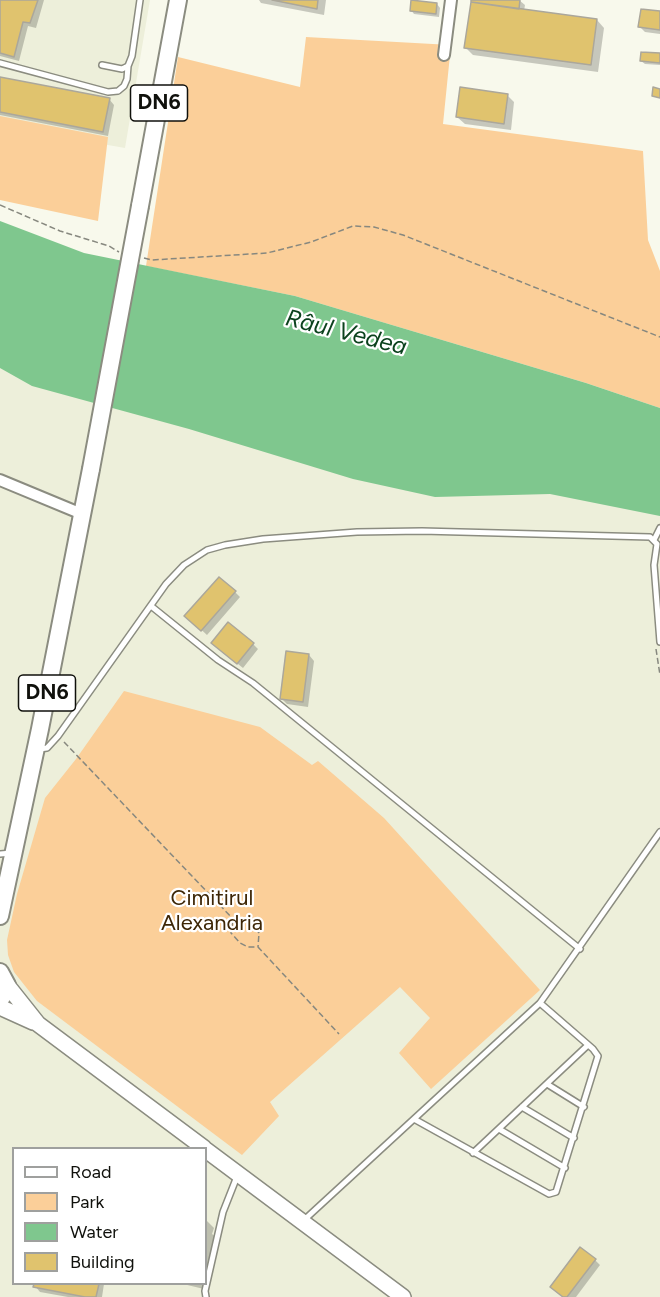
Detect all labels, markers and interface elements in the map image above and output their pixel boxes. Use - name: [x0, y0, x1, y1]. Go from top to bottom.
- road number: DN6: [130, 85, 188, 121]
- water label: Râul Vedea: [282, 304, 410, 362]
- road number: DN6: [18, 675, 76, 711]
- park label: Cimitirul Alexandria: [161, 886, 263, 938]
- legend: [12, 1147, 207, 1285]
- text: Road: [70, 1161, 111, 1183]
- text: Park: [70, 1191, 104, 1213]
- text: Water: [70, 1221, 118, 1243]
- text: Building: [70, 1251, 135, 1273]

